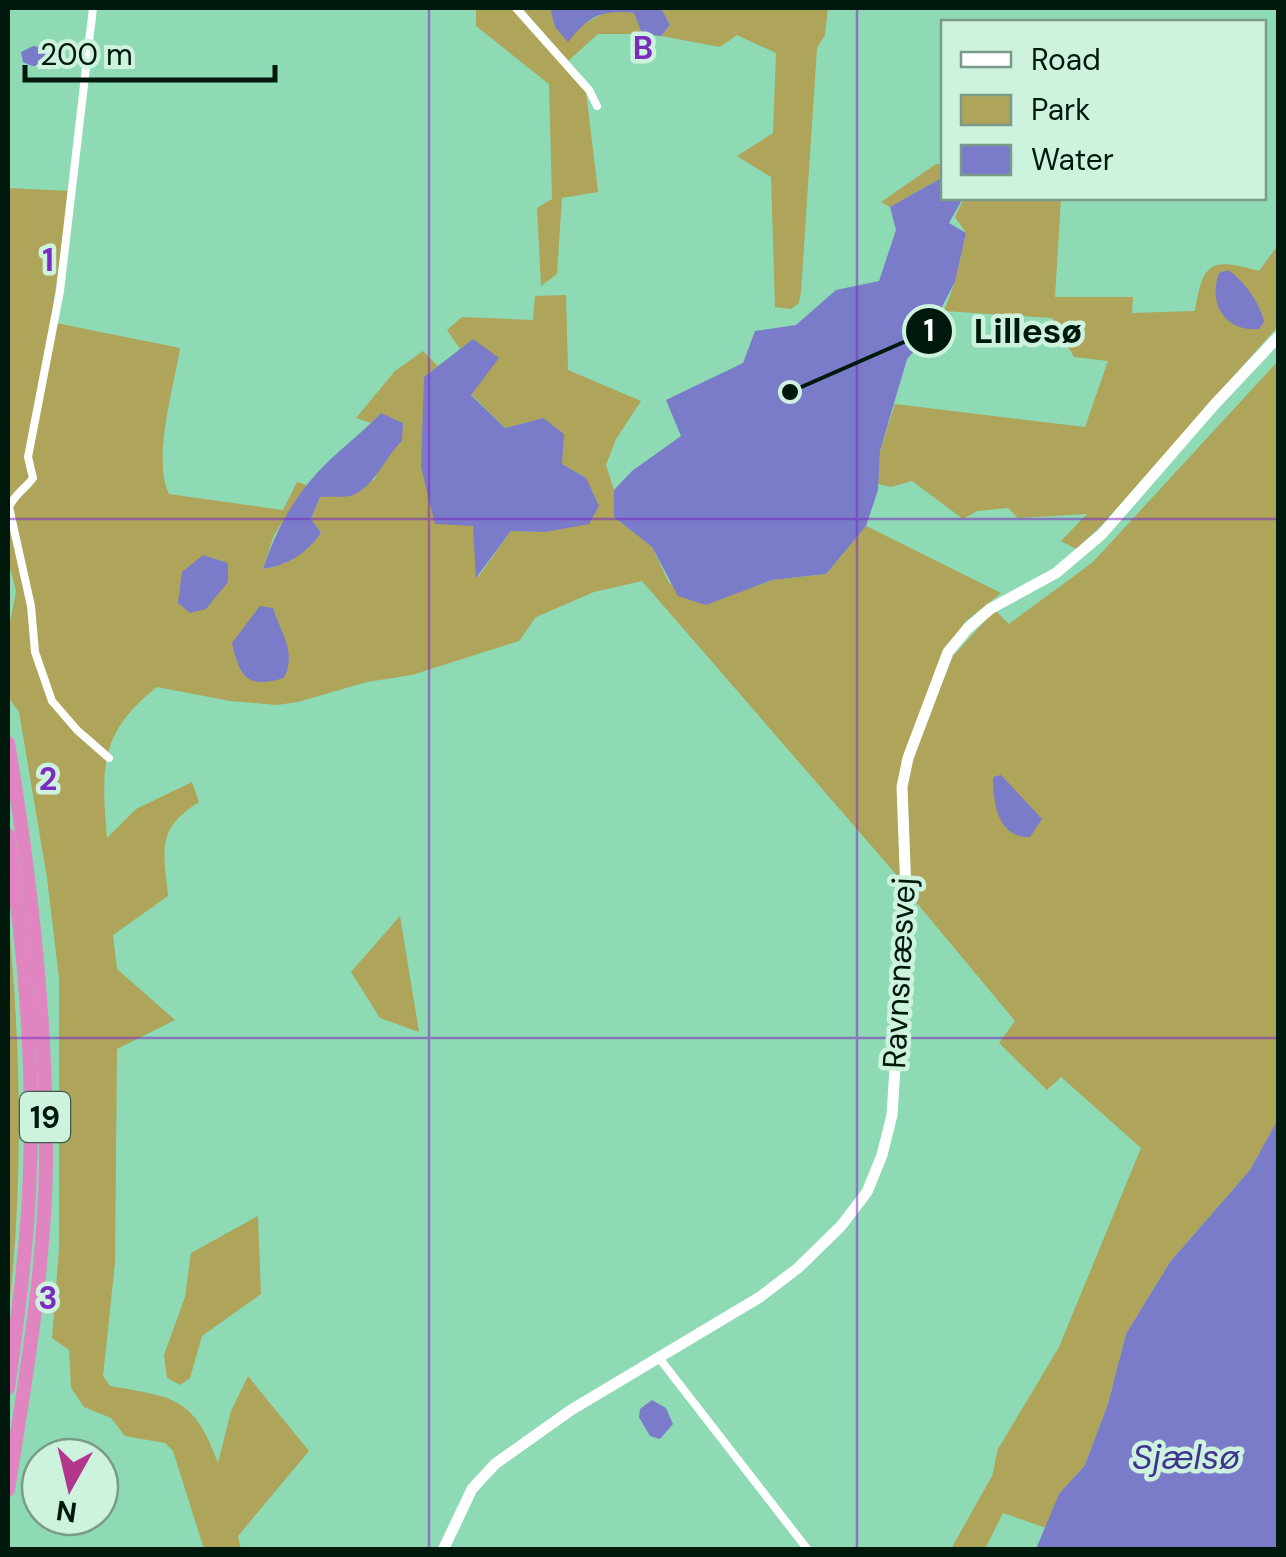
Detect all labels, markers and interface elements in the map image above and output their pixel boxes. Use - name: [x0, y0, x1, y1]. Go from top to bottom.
- scale bar: [25, 20, 275, 82]
- legend: [941, 20, 1266, 200]
- text: B: [633, 27, 653, 69]
- text: 200 m: [40, 35, 133, 74]
- text: Road: [1031, 40, 1101, 79]
- text: Park: [1031, 90, 1090, 129]
- text: Water: [1031, 140, 1114, 179]
- text: 1: [42, 239, 54, 281]
- callout: Lillesø: [904, 298, 1102, 363]
- text: Lillesø: [974, 308, 1082, 354]
- text: 1: [924, 311, 934, 350]
- text: 2: [39, 758, 57, 800]
- street label: Ravnsnæsvej: [873, 876, 925, 1070]
- road number: 19: [20, 1092, 70, 1142]
- text: 3: [38, 1277, 58, 1319]
- water label: Sjælsø: [1132, 1434, 1241, 1480]
- north arrow: [20, 1437, 120, 1537]
- text: N: [54, 1492, 79, 1531]

